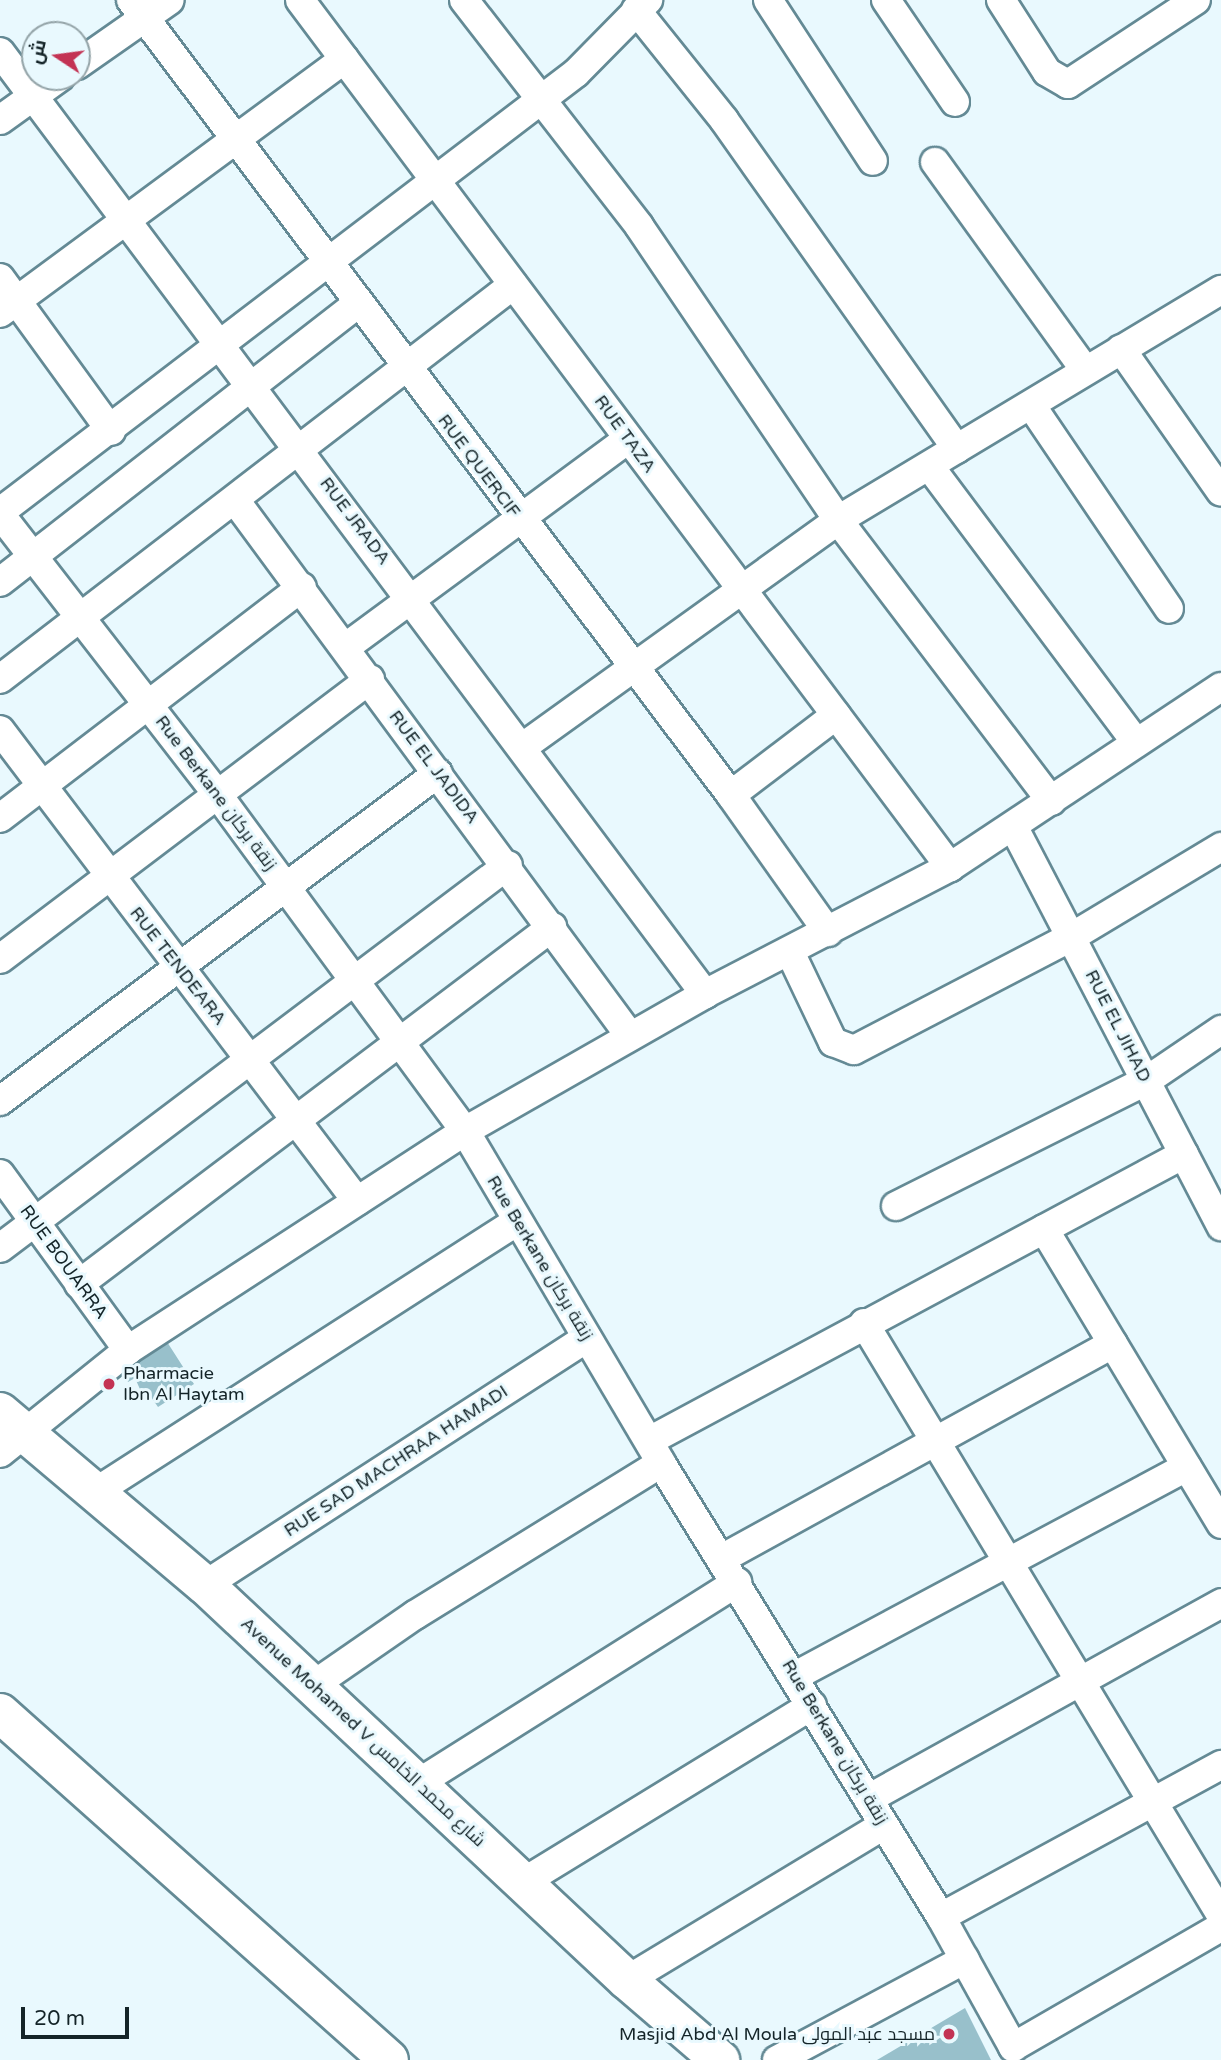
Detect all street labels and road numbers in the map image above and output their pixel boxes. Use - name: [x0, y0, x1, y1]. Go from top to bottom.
- street label: RUE TAZA: [590, 391, 660, 477]
- street label: RUE QUERCIF: [433, 410, 525, 522]
- street label: RUE JRADA: [315, 473, 395, 569]
- street label: RUE EL JADIDA: [384, 706, 484, 828]
- street label: Rue Berkane زنقة بركان: [151, 711, 281, 875]
- street label: RUE TENDEARA: [125, 903, 231, 1029]
- street label: RUE EL JIHAD: [1080, 966, 1156, 1086]
- street label: Rue Berkane زنقة بركان: [482, 1172, 598, 1344]
- street label: RUE BOUARRA: [15, 1201, 113, 1323]
- street label: RUE SAD MACHRAA HAMADI: [280, 1380, 512, 1542]
- street label: Avenue Mohamed V شارع محمد الخامس: [236, 1613, 490, 1851]
- street label: Rue Berkane زنقة بركان: [777, 1656, 893, 1828]

